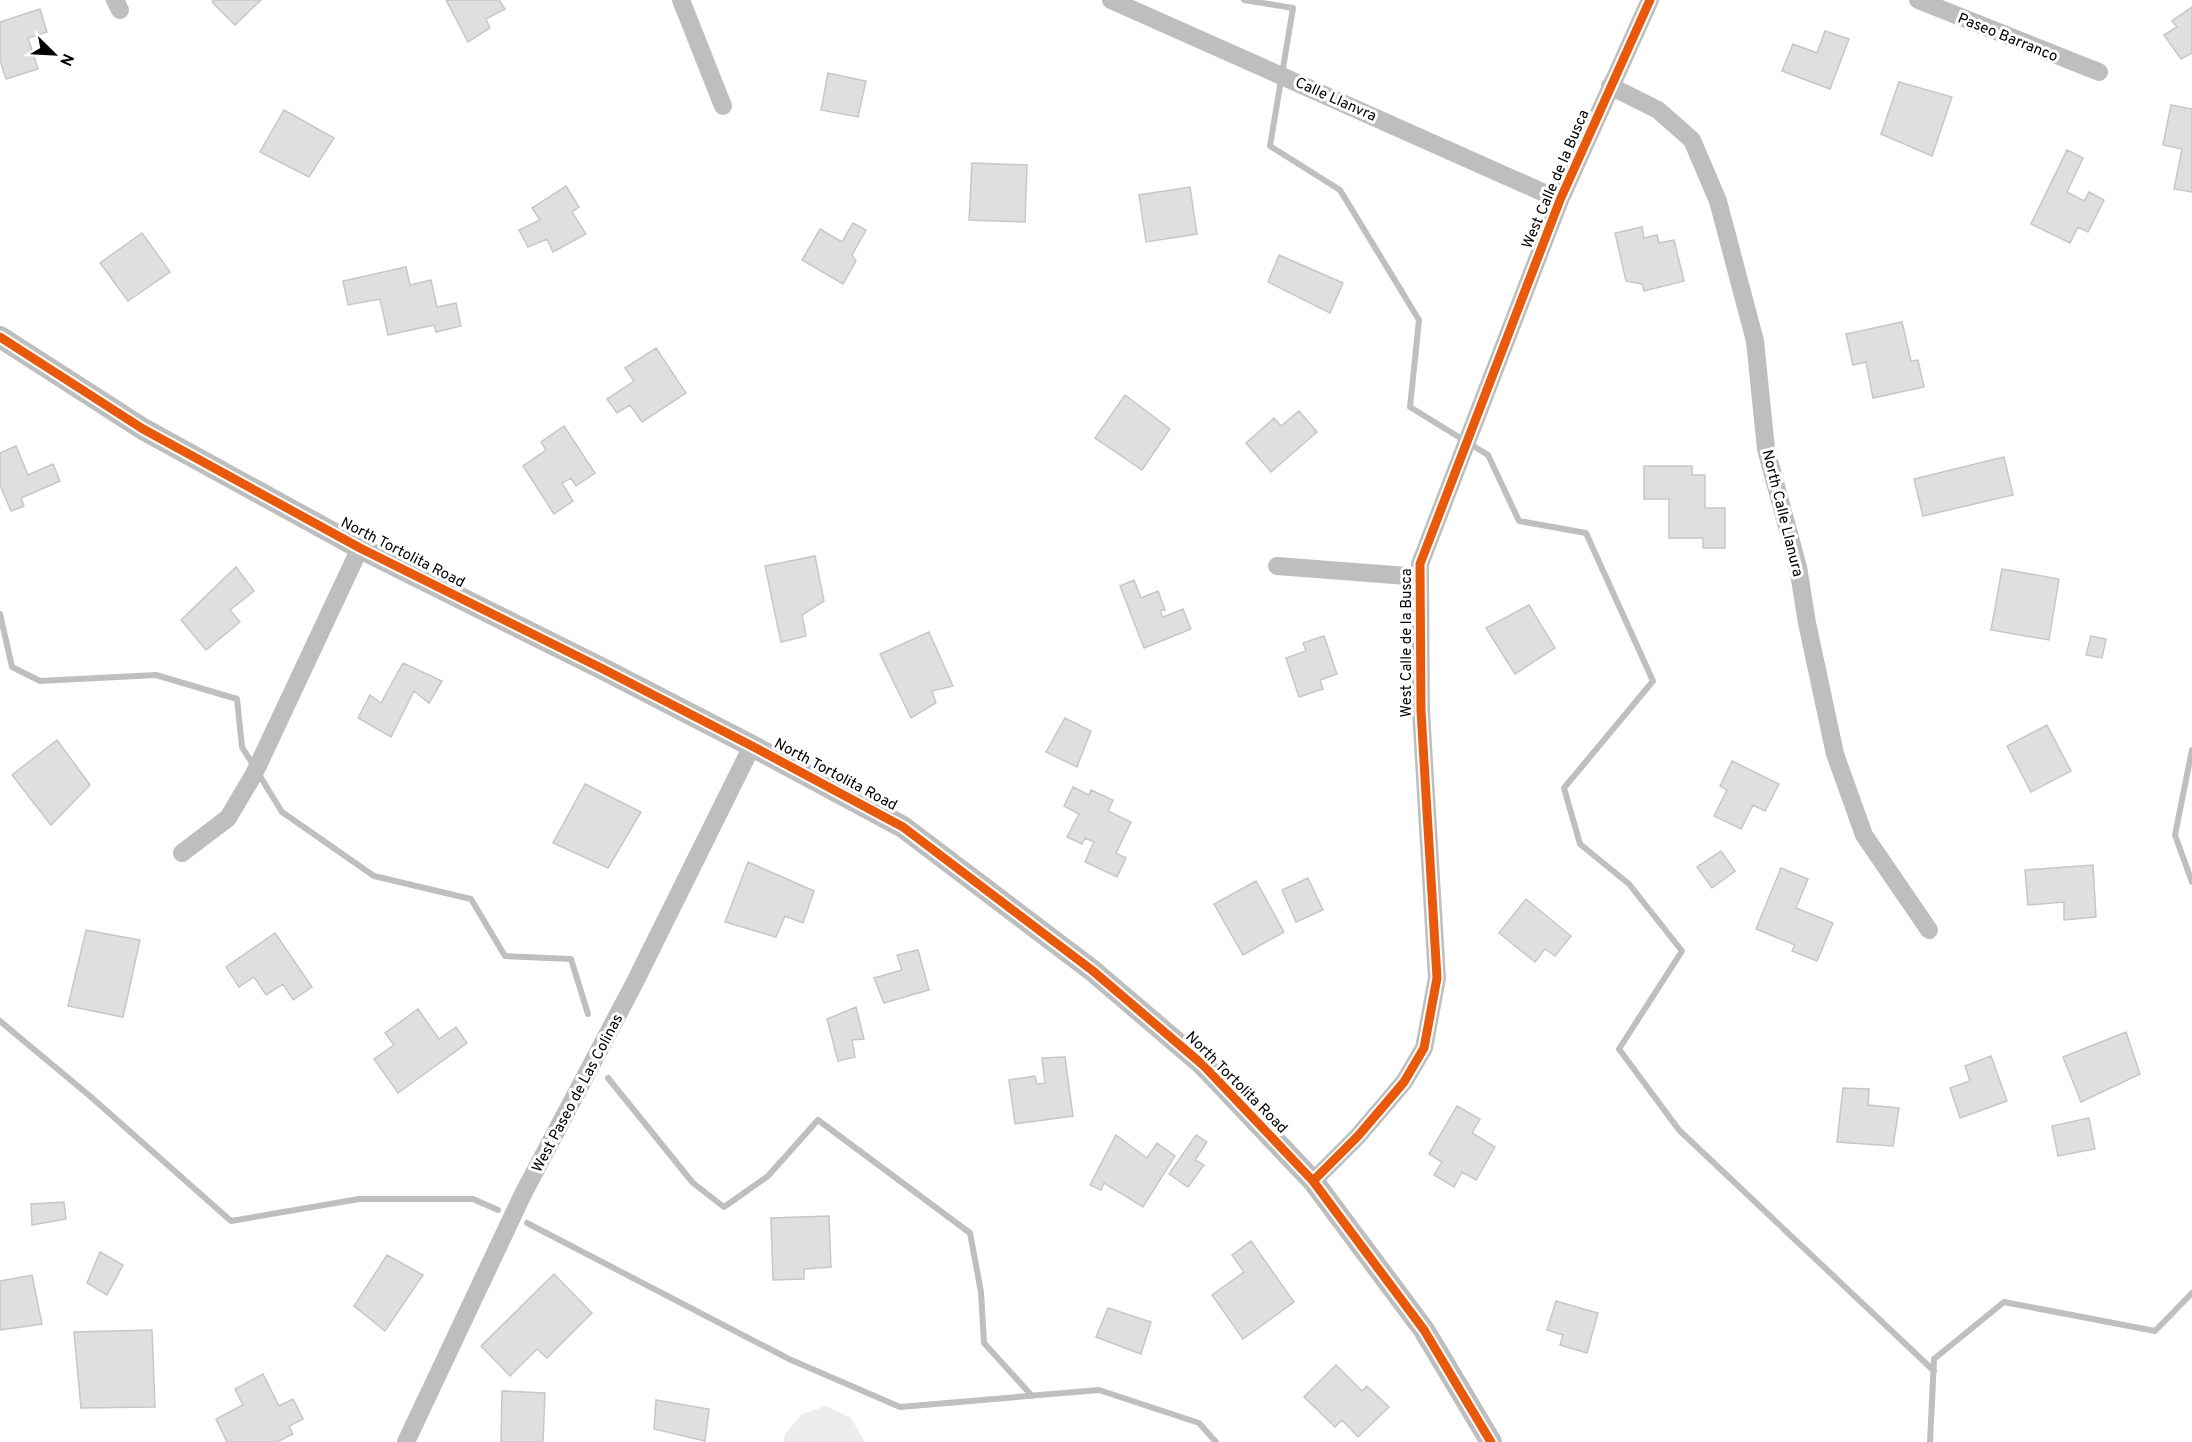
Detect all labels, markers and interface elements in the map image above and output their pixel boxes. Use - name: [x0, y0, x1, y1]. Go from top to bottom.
- street label: Paseo Barranco: [1955, 10, 2060, 67]
- north arrow: [24, 24, 84, 84]
- text: N: [54, 50, 77, 69]
- street label: Calle Llanvra: [1292, 74, 1379, 127]
- street label: West Calle de la Busca: [1518, 107, 1594, 252]
- street label: North Calle Llanura: [1757, 448, 1807, 579]
- street label: North Tortolita Road: [337, 514, 468, 593]
- street label: West Calle de la Busca: [1398, 568, 1417, 718]
- street label: North Tortolita Road: [770, 735, 900, 816]
- street label: West Paseo de Las Colinas: [528, 1011, 628, 1176]
- street label: North Tortolita Road: [1181, 1028, 1291, 1138]

